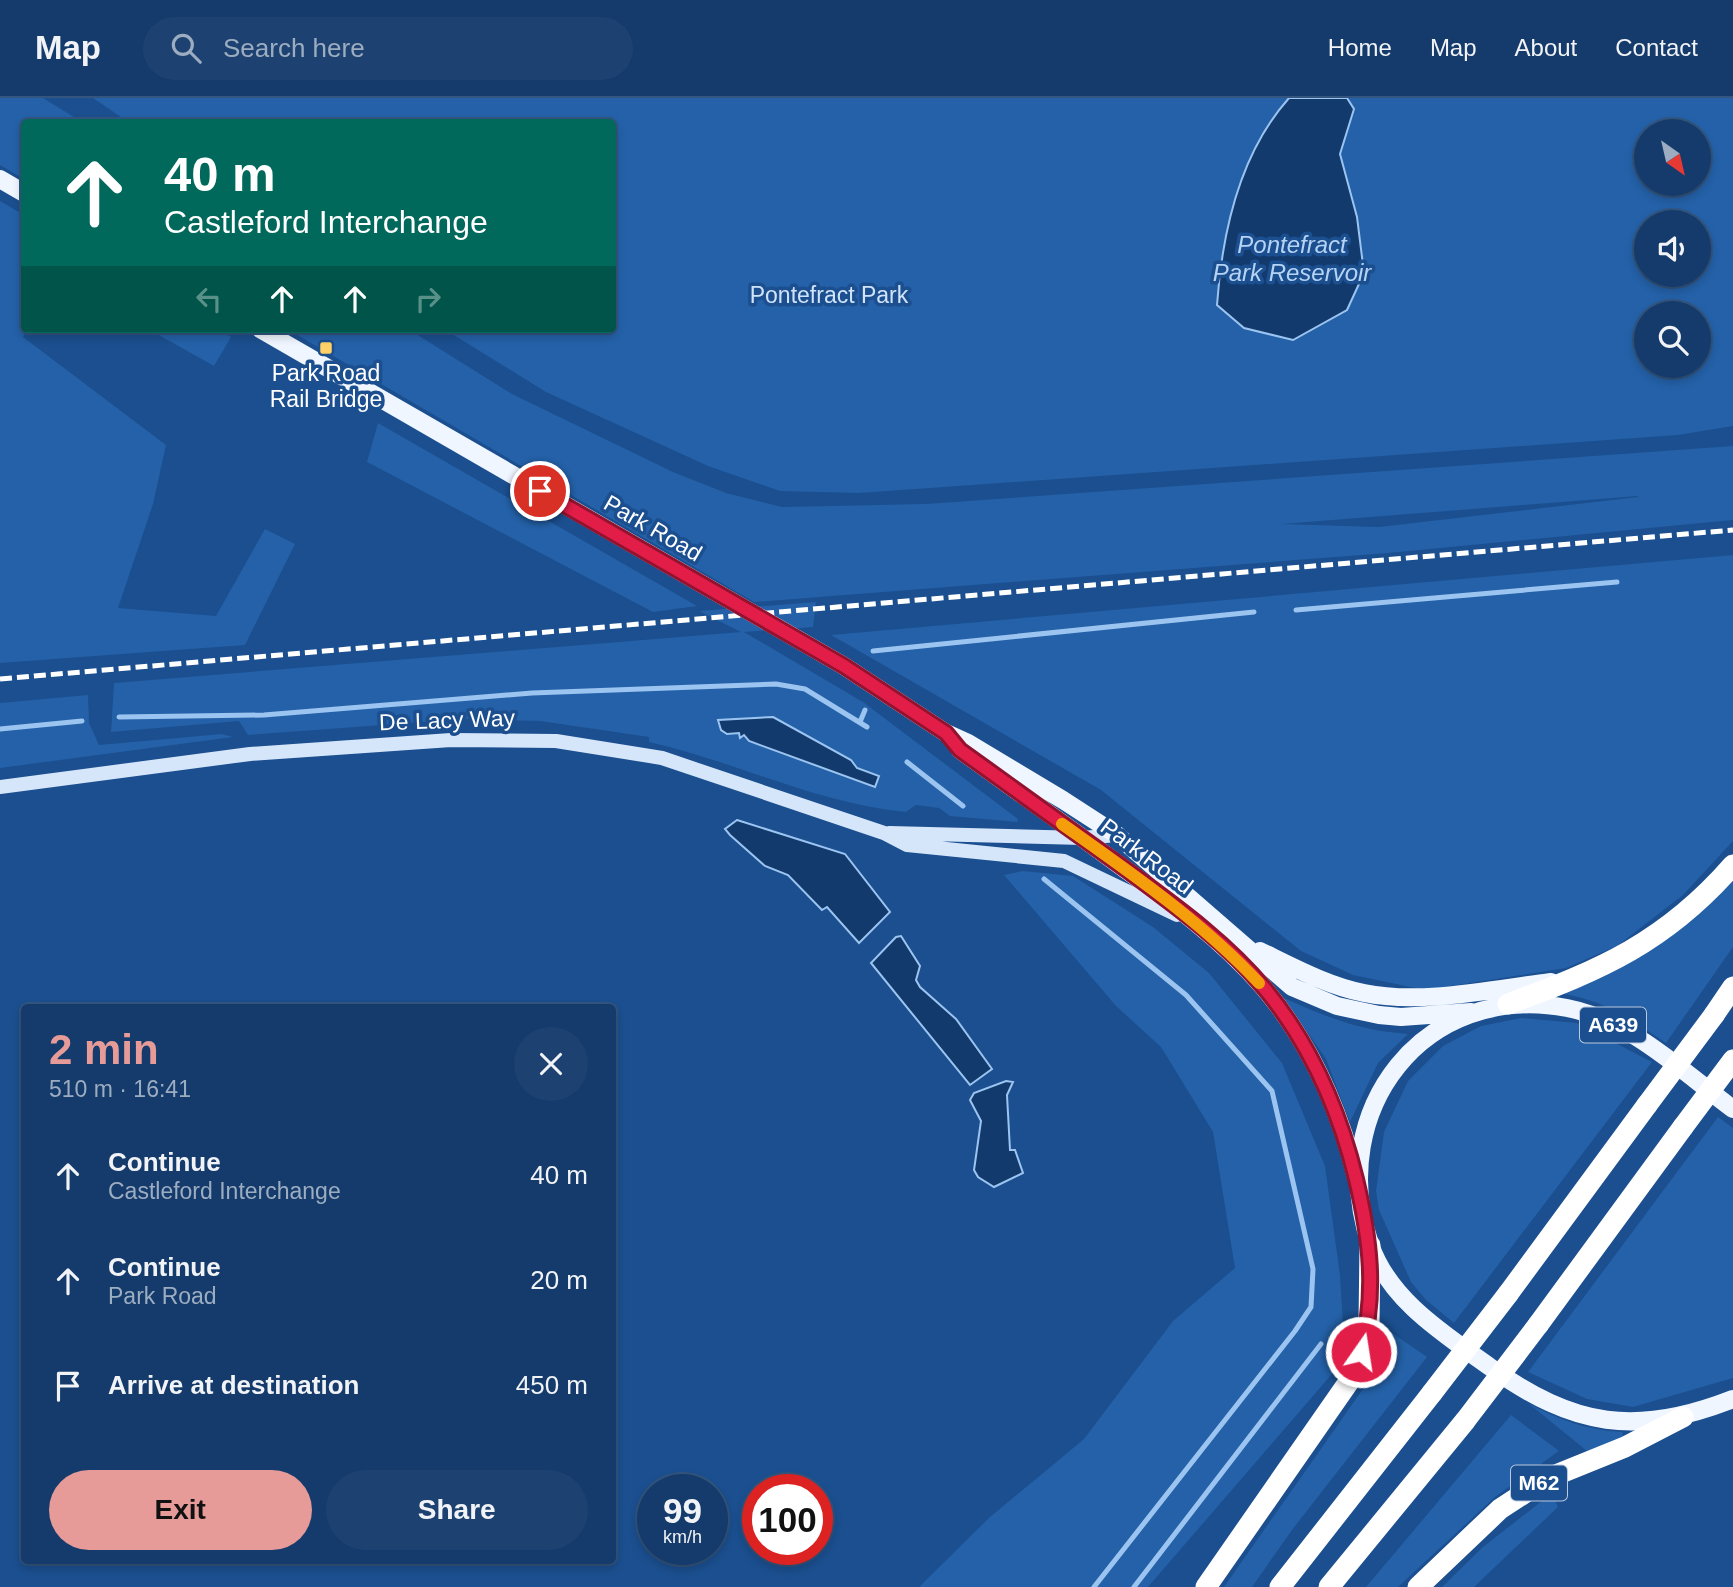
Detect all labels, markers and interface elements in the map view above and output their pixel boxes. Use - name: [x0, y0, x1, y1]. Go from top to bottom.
- search box: [143, 17, 633, 80]
- text: Map: [35, 29, 101, 66]
- icon: search: [167, 29, 205, 67]
- text: Search here: [223, 33, 365, 63]
- text: Home: [1328, 34, 1392, 61]
- text: Map: [1430, 34, 1477, 61]
- text: About: [1515, 34, 1577, 61]
- text: Contact: [1615, 34, 1698, 61]
- north arrow: [1634, 119, 1712, 196]
- map controls: [1634, 119, 1711, 378]
- icon: ahead: [49, 147, 140, 238]
- text: 40 m: [164, 147, 276, 201]
- text: Castleford Interchange: [164, 204, 488, 240]
- button: sound: [1634, 210, 1711, 287]
- water label: Pontefract Park Reservoir: [1213, 231, 1372, 286]
- icon: left: [190, 280, 228, 318]
- icon: ahead: [263, 280, 301, 318]
- icon: ahead: [336, 280, 374, 318]
- icon: right: [409, 280, 447, 318]
- park label: Pontefract Park: [750, 282, 909, 308]
- button: search: [1634, 301, 1711, 378]
- marker: Park Road Rail Bridge: [318, 340, 334, 356]
- place label: Park Road Rail Bridge: [270, 360, 382, 412]
- pin: [510, 461, 570, 521]
- icon: arrive: [521, 472, 559, 510]
- street label: Park Road: [599, 490, 707, 566]
- street label: De Lacy Way: [379, 705, 516, 735]
- street label: Park Road: [1096, 813, 1198, 899]
- road number: A639: [1580, 1007, 1646, 1042]
- text: 2 min: [49, 1026, 159, 1073]
- button: close: [514, 1027, 588, 1101]
- text: 510 m · 16:41: [49, 1076, 191, 1102]
- text: Continue: [108, 1147, 221, 1177]
- icon: ahead: [49, 1157, 87, 1195]
- text: 40 m: [530, 1160, 588, 1190]
- text: Castleford Interchange: [108, 1178, 341, 1204]
- text: Continue: [108, 1252, 221, 1282]
- icon: ahead: [49, 1262, 87, 1300]
- text: 20 m: [530, 1265, 588, 1295]
- text: Park Road: [108, 1283, 217, 1309]
- position arrow: [1324, 1315, 1398, 1389]
- icon: arrive: [49, 1367, 87, 1405]
- text: Arrive at destination: [108, 1370, 359, 1400]
- text: 450 m: [516, 1370, 588, 1400]
- road number: M62: [1511, 1466, 1567, 1500]
- button: Exit: [49, 1470, 312, 1550]
- button: Share: [326, 1470, 588, 1550]
- speed limit sign: 100: [742, 1474, 833, 1565]
- text: 99: [663, 1491, 702, 1530]
- text: km/h: [663, 1527, 702, 1547]

